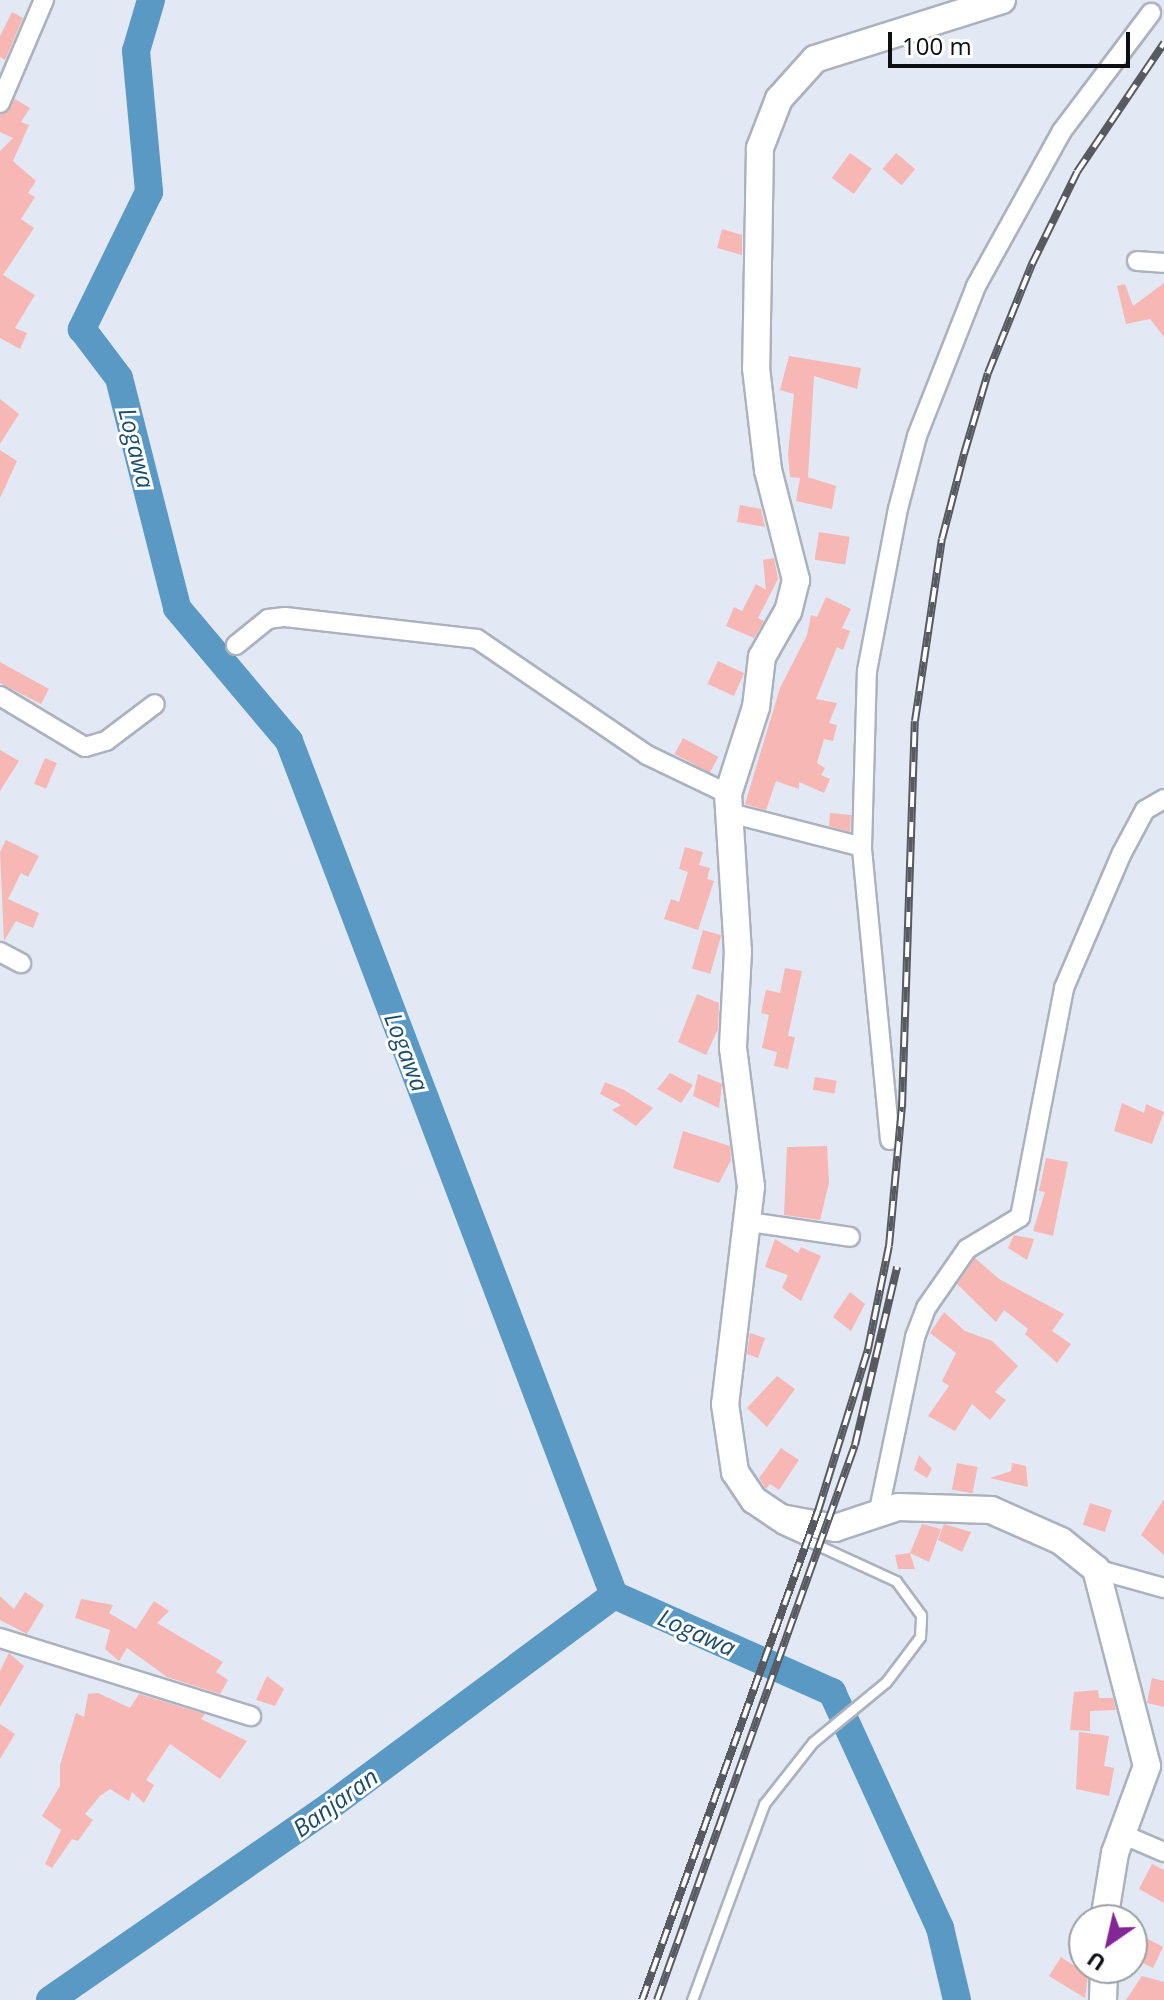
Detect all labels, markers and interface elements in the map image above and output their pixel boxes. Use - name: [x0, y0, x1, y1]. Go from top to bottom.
- scale bar: [892, 16, 1134, 66]
- text: 100 m: [902, 29, 972, 62]
- water label: Logawa: [113, 405, 161, 491]
- water label: Logawa: [379, 1009, 435, 1095]
- water label: Logawa: [654, 1602, 740, 1662]
- water label: Banjaran: [287, 1761, 383, 1843]
- north arrow: [1068, 1904, 1148, 1984]
- text: U: [1080, 1945, 1111, 1979]

